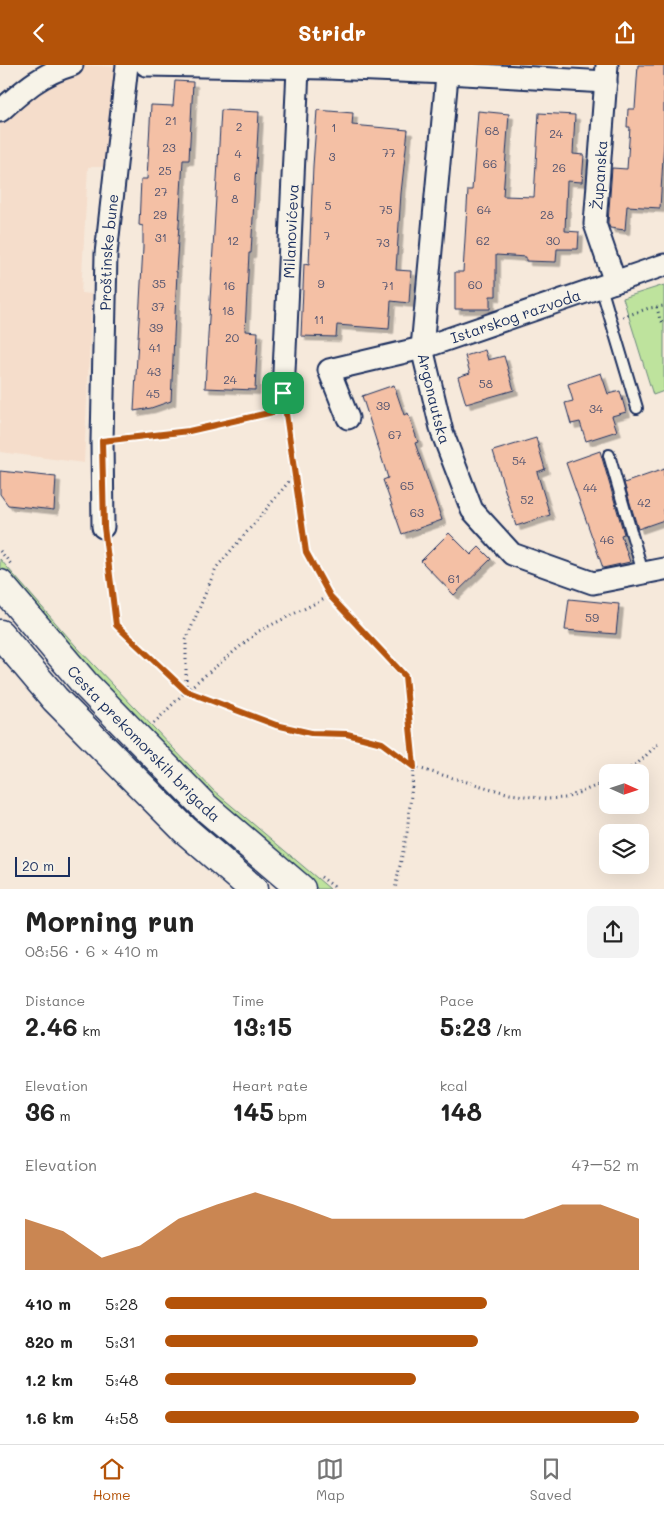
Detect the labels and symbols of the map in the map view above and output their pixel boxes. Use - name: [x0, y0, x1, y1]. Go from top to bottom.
- house number: 21: [165, 112, 177, 128]
- house number: 2: [236, 118, 242, 134]
- house number: 1: [331, 119, 337, 135]
- house number: 68: [485, 122, 499, 138]
- house number: 24: [549, 125, 563, 141]
- house number: 23: [162, 139, 176, 155]
- street label: Županska: [587, 139, 611, 211]
- house number: 77: [382, 144, 396, 160]
- house number: 4: [234, 145, 242, 161]
- house number: 3: [328, 148, 336, 164]
- house number: 66: [483, 155, 497, 171]
- house number: 26: [552, 159, 566, 175]
- house number: 25: [158, 162, 172, 178]
- house number: 6: [233, 168, 241, 184]
- house number: 27: [154, 183, 168, 199]
- street label: Milanovićeva: [278, 183, 303, 279]
- house number: 8: [231, 190, 239, 206]
- street label: Proštinske bune: [95, 193, 123, 311]
- house number: 5: [325, 197, 332, 213]
- house number: 75: [379, 201, 393, 217]
- house number: 64: [477, 201, 491, 217]
- house number: 29: [153, 206, 167, 222]
- house number: 28: [540, 206, 554, 222]
- house number: 7: [324, 227, 331, 243]
- house number: 31: [155, 229, 167, 245]
- house number: 12: [227, 232, 239, 248]
- house number: 62: [476, 232, 490, 248]
- house number: 30: [546, 232, 561, 248]
- house number: 73: [376, 234, 390, 250]
- house number: 35: [152, 275, 166, 291]
- house number: 9: [317, 275, 325, 291]
- house number: 60: [468, 276, 483, 292]
- house number: 16: [223, 277, 235, 293]
- house number: 71: [382, 277, 394, 293]
- street label: Istarskog razvoda: [448, 284, 583, 347]
- house number: 37: [151, 298, 165, 314]
- house number: 18: [222, 302, 234, 318]
- house number: 11: [314, 311, 324, 327]
- house number: 39: [149, 319, 163, 335]
- house number: 20: [225, 329, 240, 345]
- house number: 41: [149, 339, 161, 355]
- street label: Argonautska: [414, 351, 456, 447]
- house number: 43: [147, 363, 161, 379]
- house number: 24: [223, 371, 237, 387]
- pin: [262, 372, 304, 414]
- house number: 58: [479, 375, 493, 391]
- house number: 45: [146, 385, 160, 401]
- house number: 39: [376, 397, 390, 413]
- house number: 34: [589, 400, 603, 416]
- house number: 67: [388, 426, 402, 442]
- house number: 54: [512, 452, 526, 468]
- house number: 65: [400, 477, 414, 493]
- house number: 44: [583, 479, 597, 495]
- house number: 52: [520, 491, 534, 507]
- house number: 42: [637, 494, 651, 510]
- house number: 63: [410, 504, 424, 520]
- house number: 46: [600, 531, 614, 547]
- house number: 61: [448, 570, 460, 586]
- house number: 59: [585, 609, 599, 625]
- street label: Cesta prekomorskih brigada: [63, 661, 225, 826]
- north arrow: [599, 764, 649, 814]
- scale bar: [15, 854, 70, 877]

